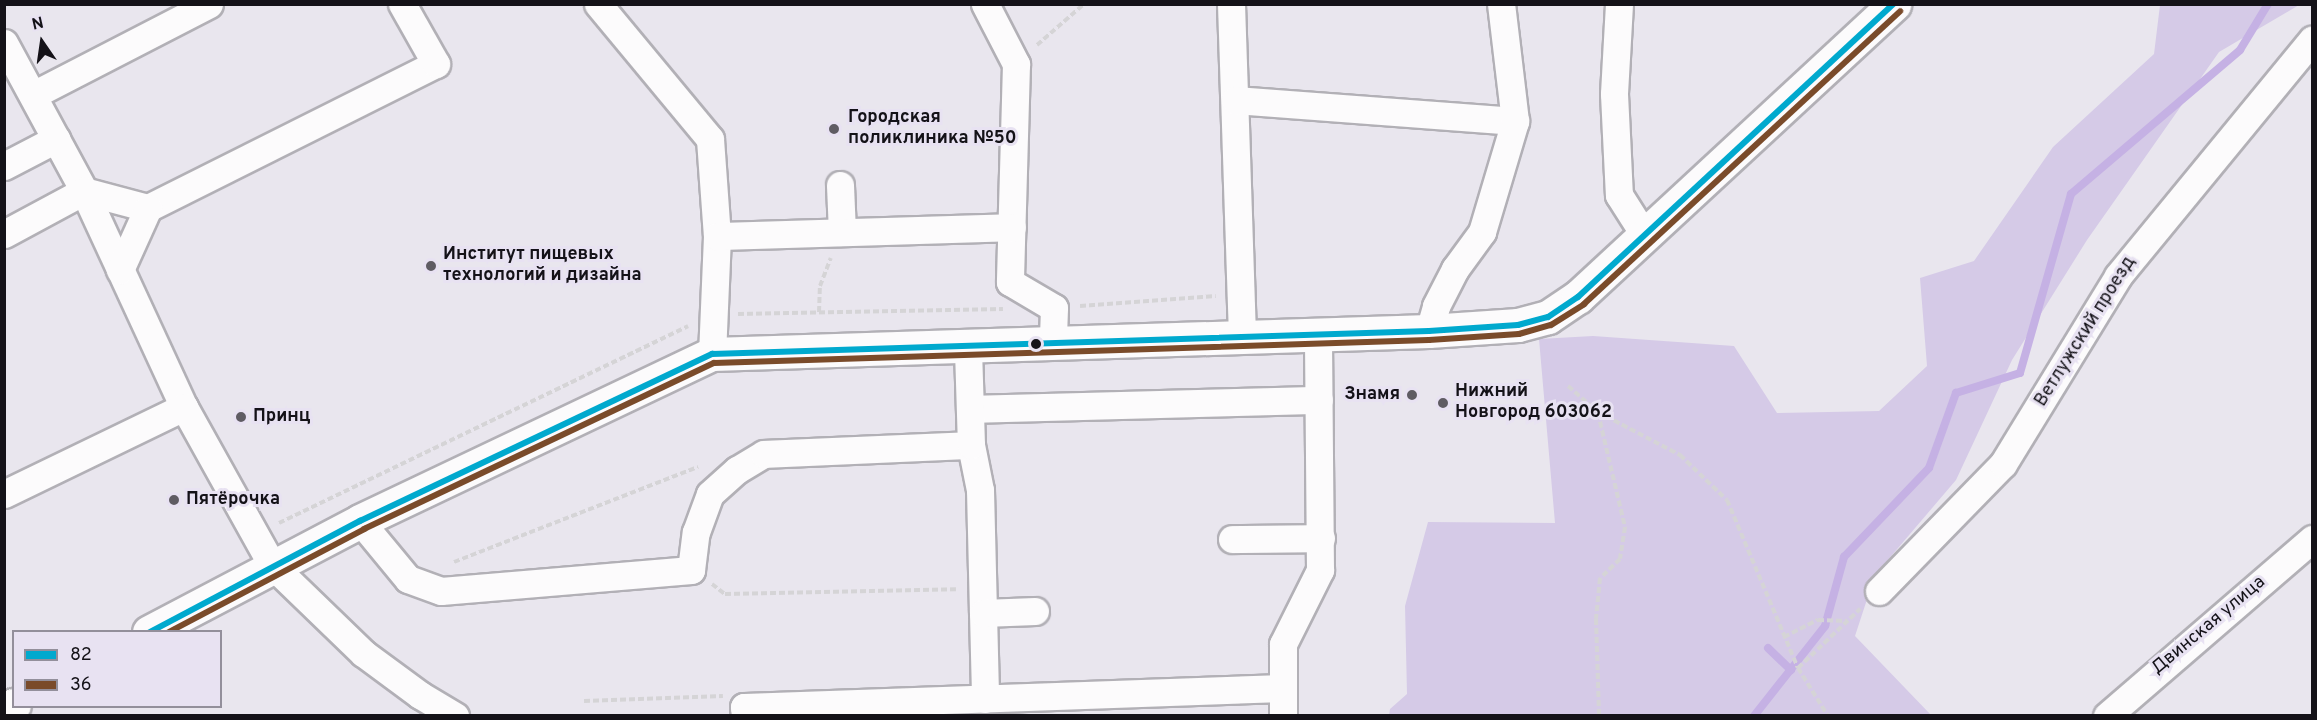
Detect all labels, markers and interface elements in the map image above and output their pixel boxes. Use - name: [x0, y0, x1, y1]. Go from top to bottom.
- north arrow: [12, 12, 72, 72]
- text: N: [30, 13, 46, 35]
- place label: Городская поликлиника №50: [848, 108, 1016, 150]
- marker: Городская поликлиника №50: [825, 120, 843, 138]
- place label: Институт пищевых технологий и дизайна: [443, 245, 641, 288]
- street label: Ветлужский проезд: [2031, 253, 2141, 411]
- marker: Институт пищевых технологий и дизайна: [424, 259, 438, 273]
- unlabelled marker: [1030, 338, 1042, 350]
- place label: Нижний Новгород 603062: [1455, 382, 1612, 424]
- place label: Знамя: [1344, 384, 1400, 406]
- marker: Знамя: [1405, 388, 1419, 402]
- marker: Нижний Новгород 603062: [1436, 396, 1450, 410]
- place label: Принц: [253, 406, 311, 428]
- marker: Принц: [234, 410, 248, 424]
- place label: Пятёрочка: [186, 489, 280, 511]
- marker: Пятёрочка: [167, 493, 181, 507]
- street label: Двинская улица: [2148, 572, 2270, 680]
- legend: [12, 630, 222, 708]
- text: 82: [70, 644, 92, 667]
- text: 36: [70, 674, 92, 697]

